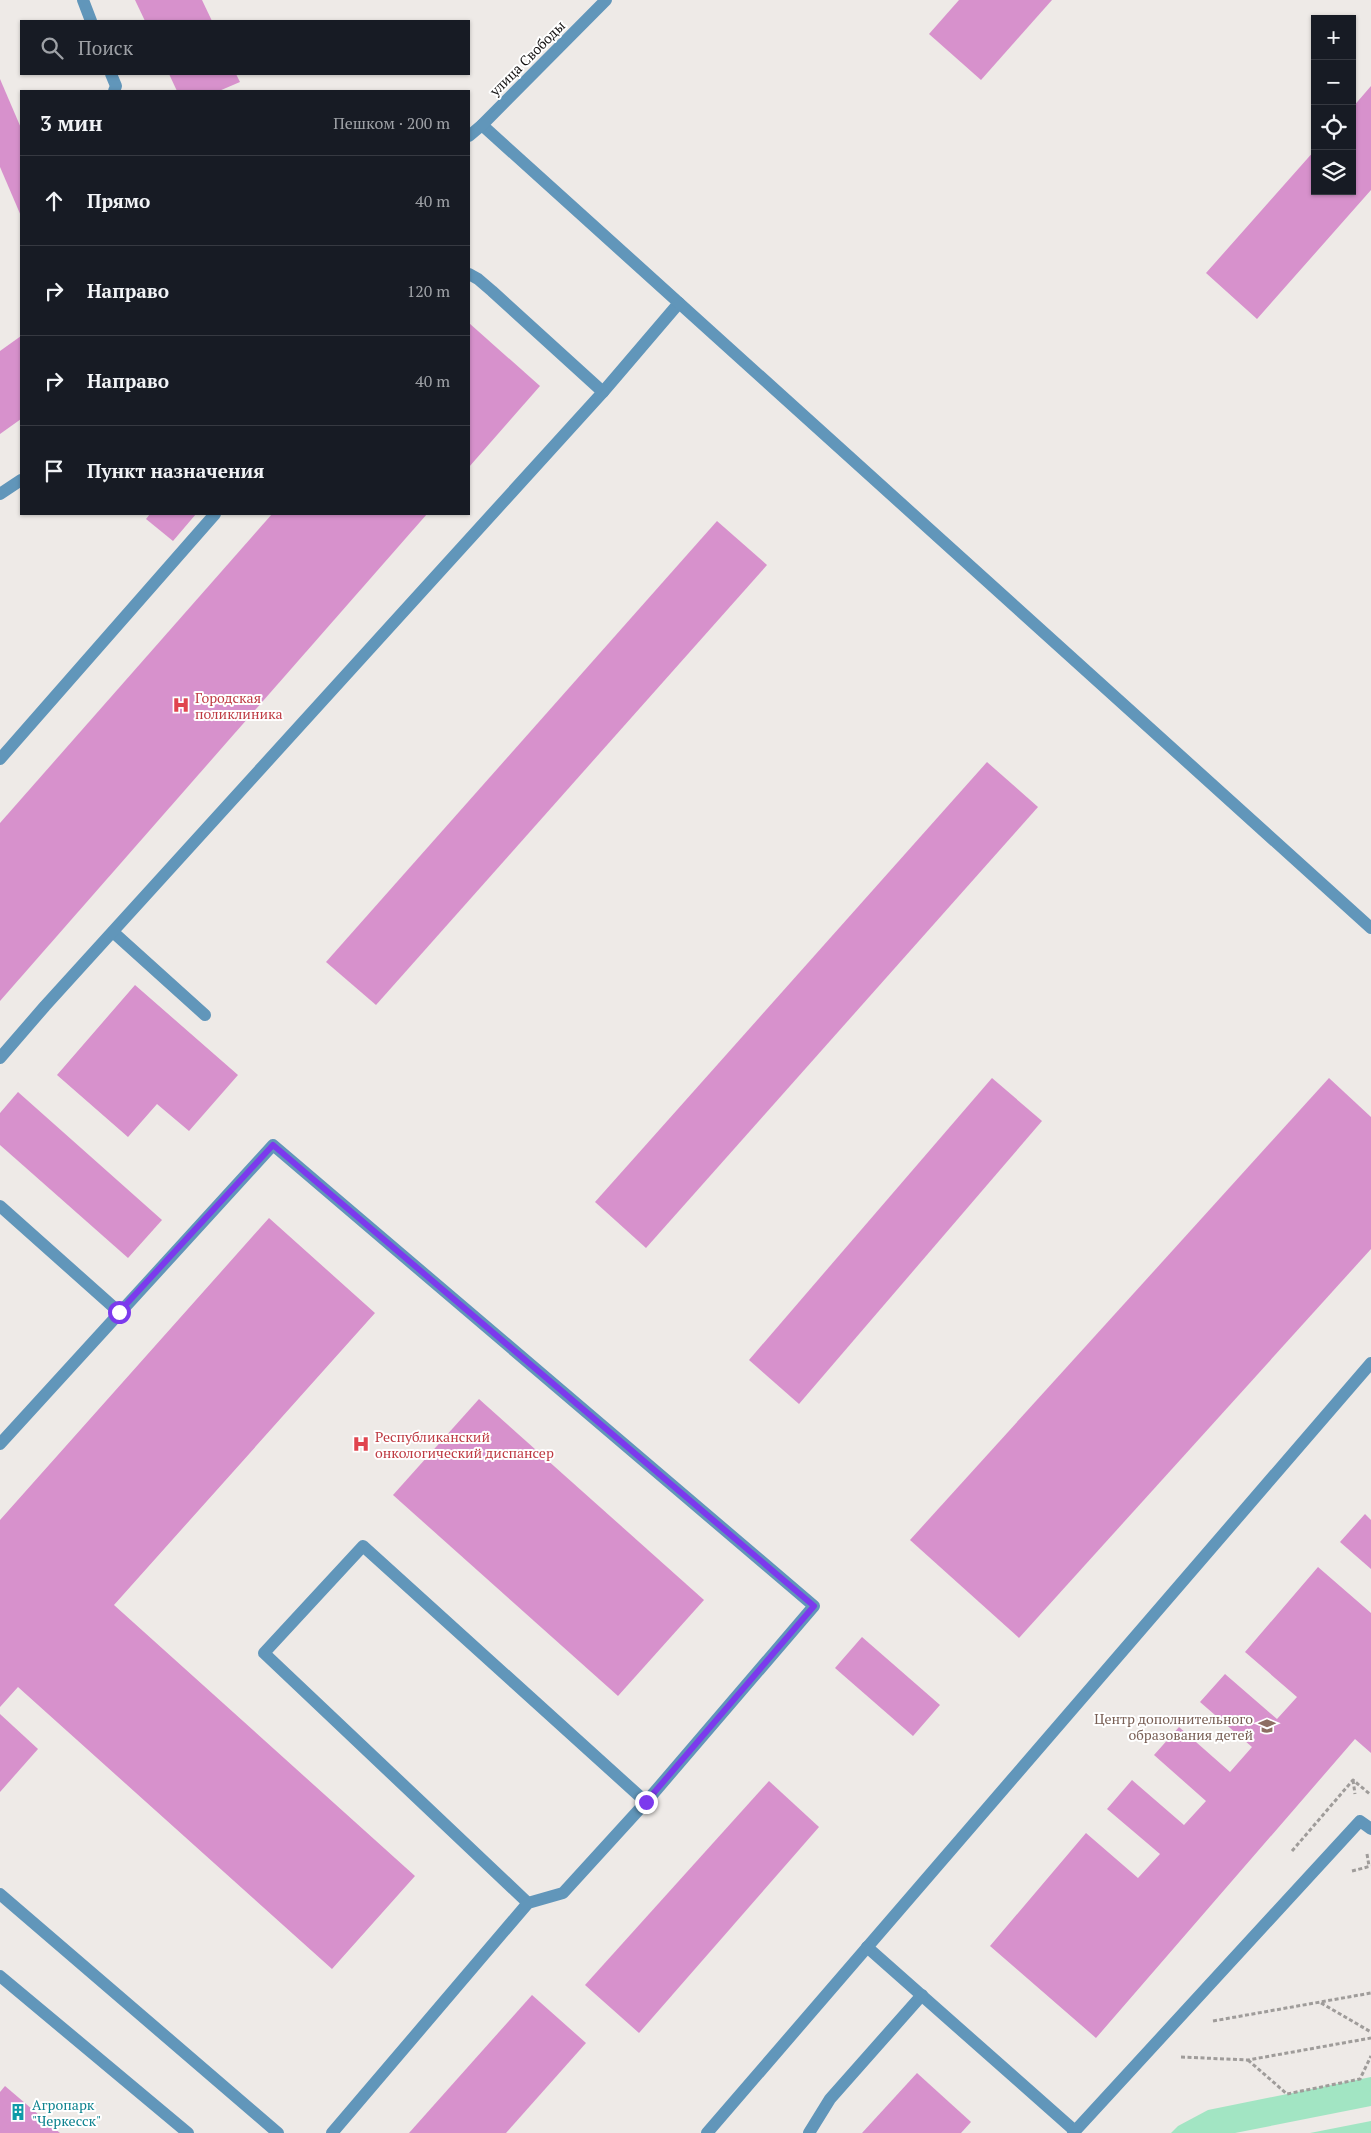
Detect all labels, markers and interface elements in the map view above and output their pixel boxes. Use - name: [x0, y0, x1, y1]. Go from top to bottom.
- map controls: [1311, 15, 1356, 195]
- button: +: [1311, 15, 1356, 60]
- street label: улица Свободы: [484, 16, 569, 101]
- search box: [20, 20, 470, 75]
- icon: search: [38, 34, 66, 62]
- text: Поиск: [78, 35, 133, 60]
- button: −: [1311, 60, 1356, 105]
- button: locate: [1311, 105, 1356, 150]
- text: 3 мин: [40, 109, 102, 137]
- text: Пешком · 200 m: [333, 112, 450, 134]
- button: layers: [1311, 150, 1356, 195]
- icon: ahead: [40, 187, 68, 215]
- text: Прямо: [87, 188, 150, 213]
- text: 40 m: [415, 190, 450, 212]
- icon: right: [40, 277, 68, 305]
- text: Направо: [87, 278, 169, 303]
- text: 120 m: [407, 280, 450, 302]
- icon: right: [40, 367, 68, 395]
- text: Направо: [87, 368, 169, 393]
- text: 40 m: [415, 370, 450, 392]
- icon: arrive: [40, 457, 68, 485]
- text: Пункт назначения: [87, 458, 264, 483]
- place label: Городская поликлиника: [195, 688, 283, 723]
- hospital icon: Городская поликлиника: [171, 695, 191, 715]
- route start: [108, 1301, 131, 1324]
- place label: Республиканский онкологический диспансер: [375, 1427, 554, 1462]
- hospital icon: Республиканский онкологический диспансер: [351, 1434, 371, 1454]
- place label: Центр дополнительного образования детей: [1094, 1709, 1253, 1744]
- school or university icon: Центр дополнительного образования детей: [1257, 1716, 1277, 1736]
- route end: [635, 1791, 658, 1814]
- place label: Агропарк "Черкесск": [32, 2095, 101, 2130]
- building icon: Агропарк "Черкесск": [8, 2102, 28, 2122]

